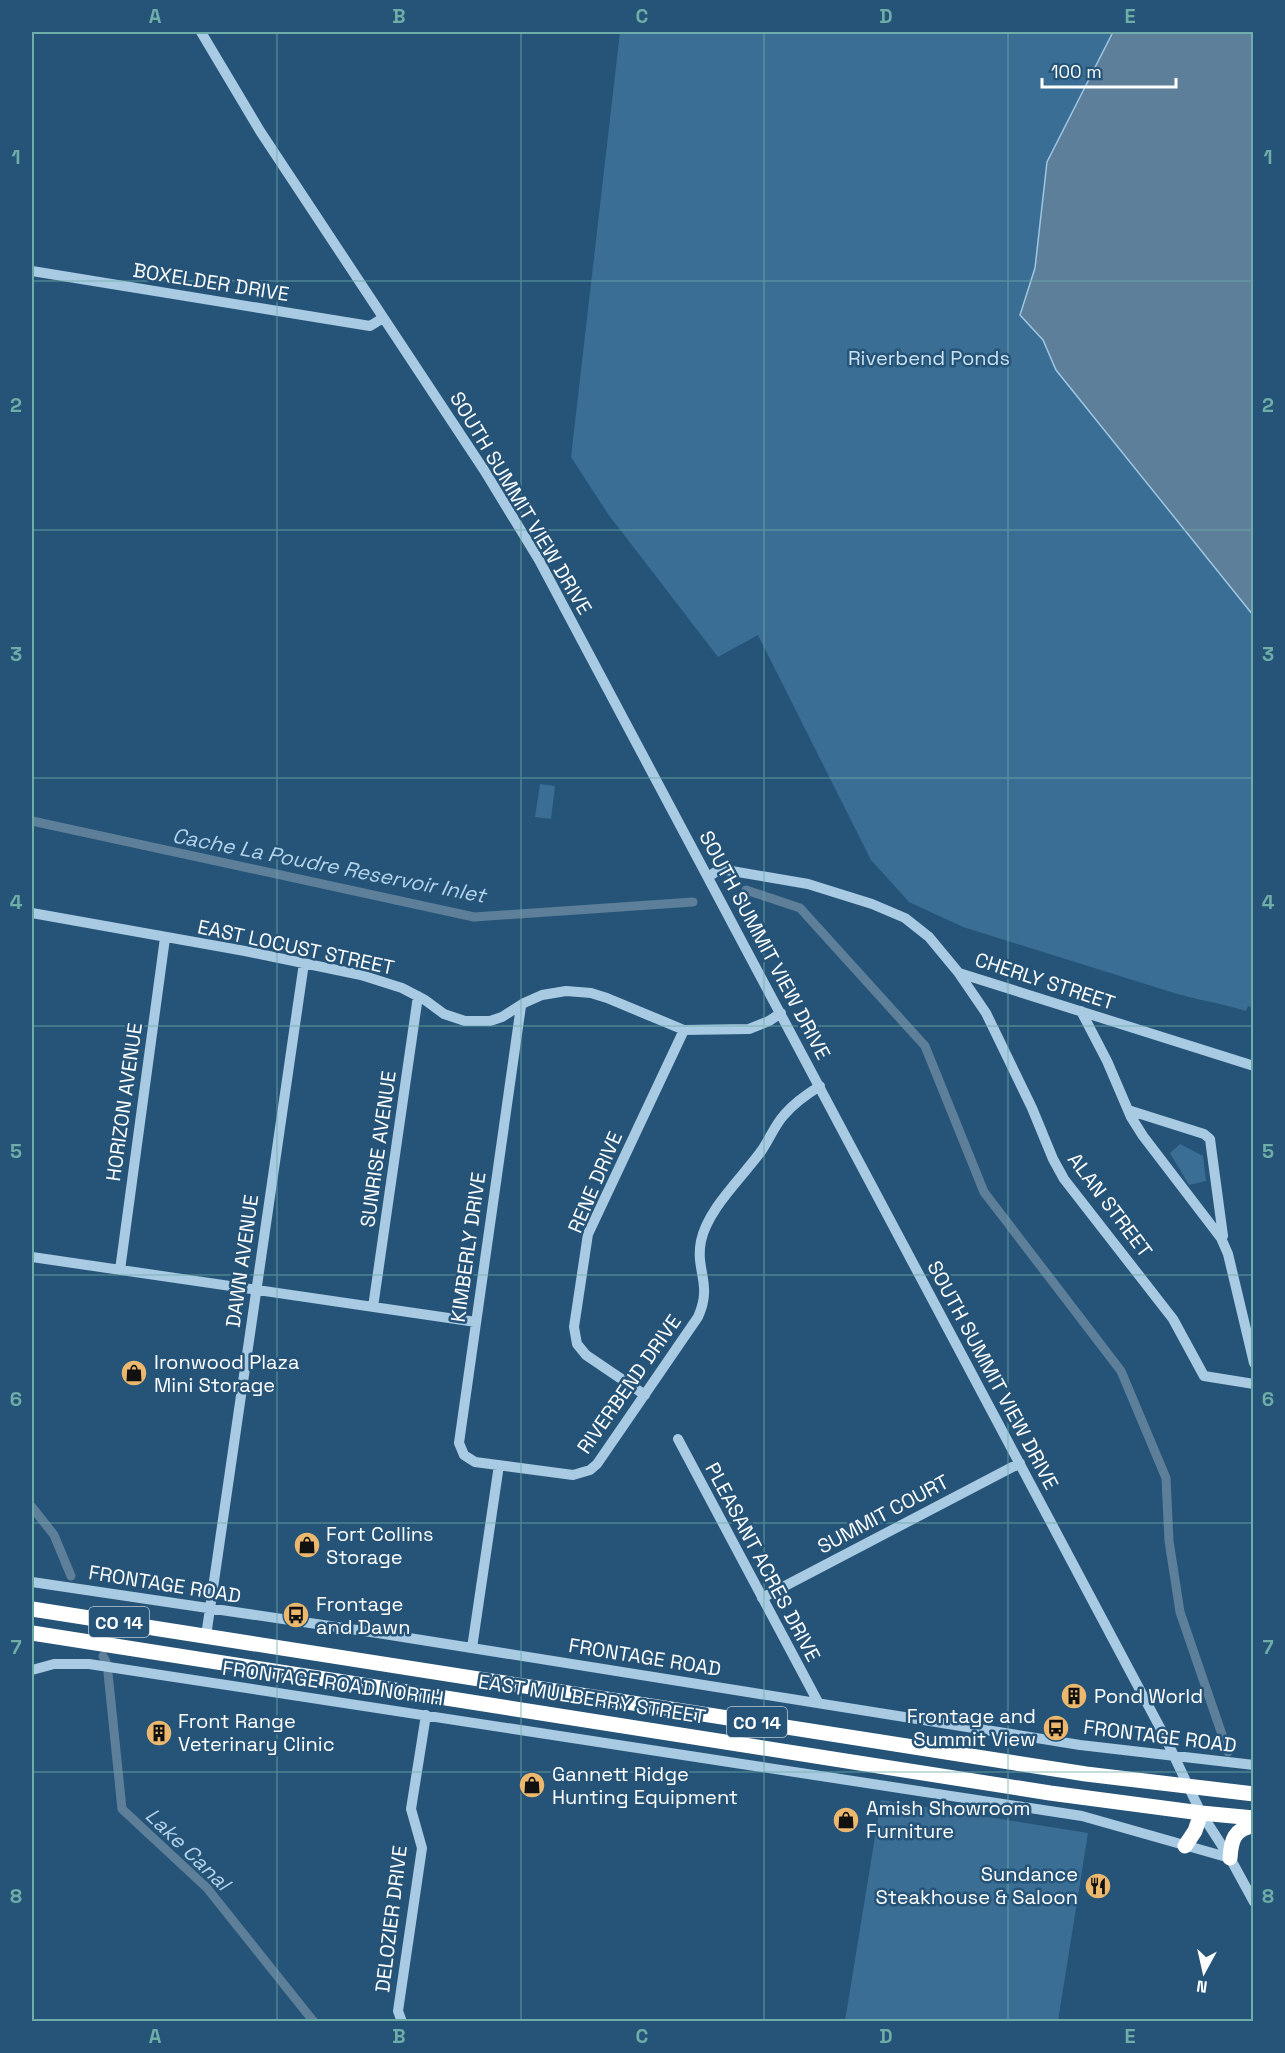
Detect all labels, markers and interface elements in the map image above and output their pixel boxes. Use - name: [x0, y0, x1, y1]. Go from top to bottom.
- text: A: [149, 3, 162, 29]
- text: B: [392, 3, 406, 29]
- text: C: [636, 3, 649, 29]
- text: D: [879, 3, 893, 29]
- text: E: [1124, 3, 1136, 29]
- scale bar: [1042, 51, 1176, 89]
- text: 100 m: [1051, 60, 1102, 83]
- text: 1: [11, 144, 21, 170]
- text: 1: [1263, 144, 1273, 170]
- street label: BOXELDER DRIVE: [131, 257, 291, 307]
- park label: Riverbend Ponds: [848, 345, 1010, 371]
- street label: SOUTH SUMMIT VIEW DRIVE: [444, 387, 598, 619]
- text: 2: [10, 392, 22, 418]
- text: 2: [1262, 392, 1274, 418]
- text: 3: [10, 641, 22, 667]
- text: 3: [1262, 641, 1274, 667]
- water label: Cache La Poudre Reservoir Inlet: [170, 821, 490, 909]
- street label: SOUTH SUMMIT VIEW DRIVE: [694, 826, 836, 1064]
- text: 4: [10, 889, 23, 915]
- text: 4: [1262, 889, 1275, 915]
- street label: EAST LOCUST STREET: [195, 913, 397, 981]
- street label: CHERLY STREET: [972, 946, 1119, 1016]
- street label: HORIZON AVENUE: [100, 1021, 148, 1183]
- street label: SUNRISE AVENUE: [354, 1069, 402, 1229]
- street label: RENE DRIVE: [562, 1127, 628, 1237]
- text: 5: [10, 1138, 22, 1164]
- text: 5: [1262, 1138, 1274, 1164]
- street label: ALAN STREET: [1062, 1147, 1158, 1263]
- street label: KIMBERLY DRIVE: [445, 1170, 491, 1324]
- street label: DAWN AVENUE: [220, 1193, 264, 1329]
- street label: SOUTH SUMMIT VIEW DRIVE: [922, 1256, 1064, 1494]
- street label: RIVERBEND DRIVE: [571, 1309, 687, 1459]
- place label: Ironwood Plaza Mini Storage: [154, 1349, 299, 1398]
- shop icon: Ironwood Plaza Mini Storage: [119, 1358, 149, 1388]
- text: 6: [10, 1386, 22, 1412]
- text: 6: [1262, 1386, 1274, 1412]
- street label: PLEASANT ACRES DRIVE: [699, 1458, 827, 1666]
- street label: SUMMIT COURT: [813, 1468, 953, 1560]
- place label: Fort Collins Storage: [326, 1521, 434, 1570]
- shop icon: Fort Collins Storage: [292, 1530, 322, 1560]
- street label: FRONTAGE ROAD: [87, 1559, 243, 1609]
- place label: Frontage and Dawn: [316, 1591, 411, 1640]
- bus stop icon: Frontage and Dawn: [281, 1600, 311, 1630]
- road number: CO 14: [89, 1607, 149, 1637]
- street label: FRONTAGE ROAD: [567, 1632, 723, 1682]
- text: 7: [10, 1634, 22, 1660]
- text: 7: [1262, 1634, 1274, 1660]
- street label: FRONTAGE ROAD NORTH: [221, 1655, 445, 1711]
- street label: EAST MULBERRY STREET: [476, 1668, 708, 1730]
- building icon: Pond World: [1059, 1681, 1089, 1711]
- place label: Pond World: [1094, 1683, 1203, 1709]
- place label: Frontage and Summit View: [907, 1703, 1036, 1752]
- road number: CO 14: [727, 1707, 787, 1737]
- place label: Front Range Veterinary Clinic: [178, 1708, 335, 1757]
- bus stop icon: Frontage and Summit View: [1041, 1713, 1071, 1743]
- street label: FRONTAGE ROAD: [1082, 1714, 1238, 1758]
- building icon: Front Range Veterinary Clinic: [144, 1718, 174, 1748]
- place label: Gannett Ridge Hunting Equipment: [552, 1761, 738, 1810]
- shop icon: Gannett Ridge Hunting Equipment: [517, 1770, 547, 1800]
- place label: Amish Showroom Furniture: [866, 1795, 1030, 1844]
- water label: Lake Canal: [140, 1802, 238, 1898]
- shop icon: Amish Showroom Furniture: [831, 1805, 861, 1835]
- street label: DELOZIER DRIVE: [369, 1844, 413, 1994]
- place label: Sundance Steakhouse & Saloon: [876, 1861, 1078, 1910]
- restaurant icon: Sundance Steakhouse & Saloon: [1083, 1871, 1113, 1901]
- text: 8: [10, 1883, 22, 1909]
- text: 8: [1262, 1883, 1274, 1909]
- north arrow: [1174, 1942, 1234, 2002]
- text: N: [1195, 1975, 1209, 1998]
- text: A: [149, 2023, 162, 2049]
- text: B: [392, 2023, 406, 2049]
- text: C: [636, 2023, 649, 2049]
- text: D: [879, 2023, 893, 2049]
- text: E: [1124, 2023, 1136, 2049]

